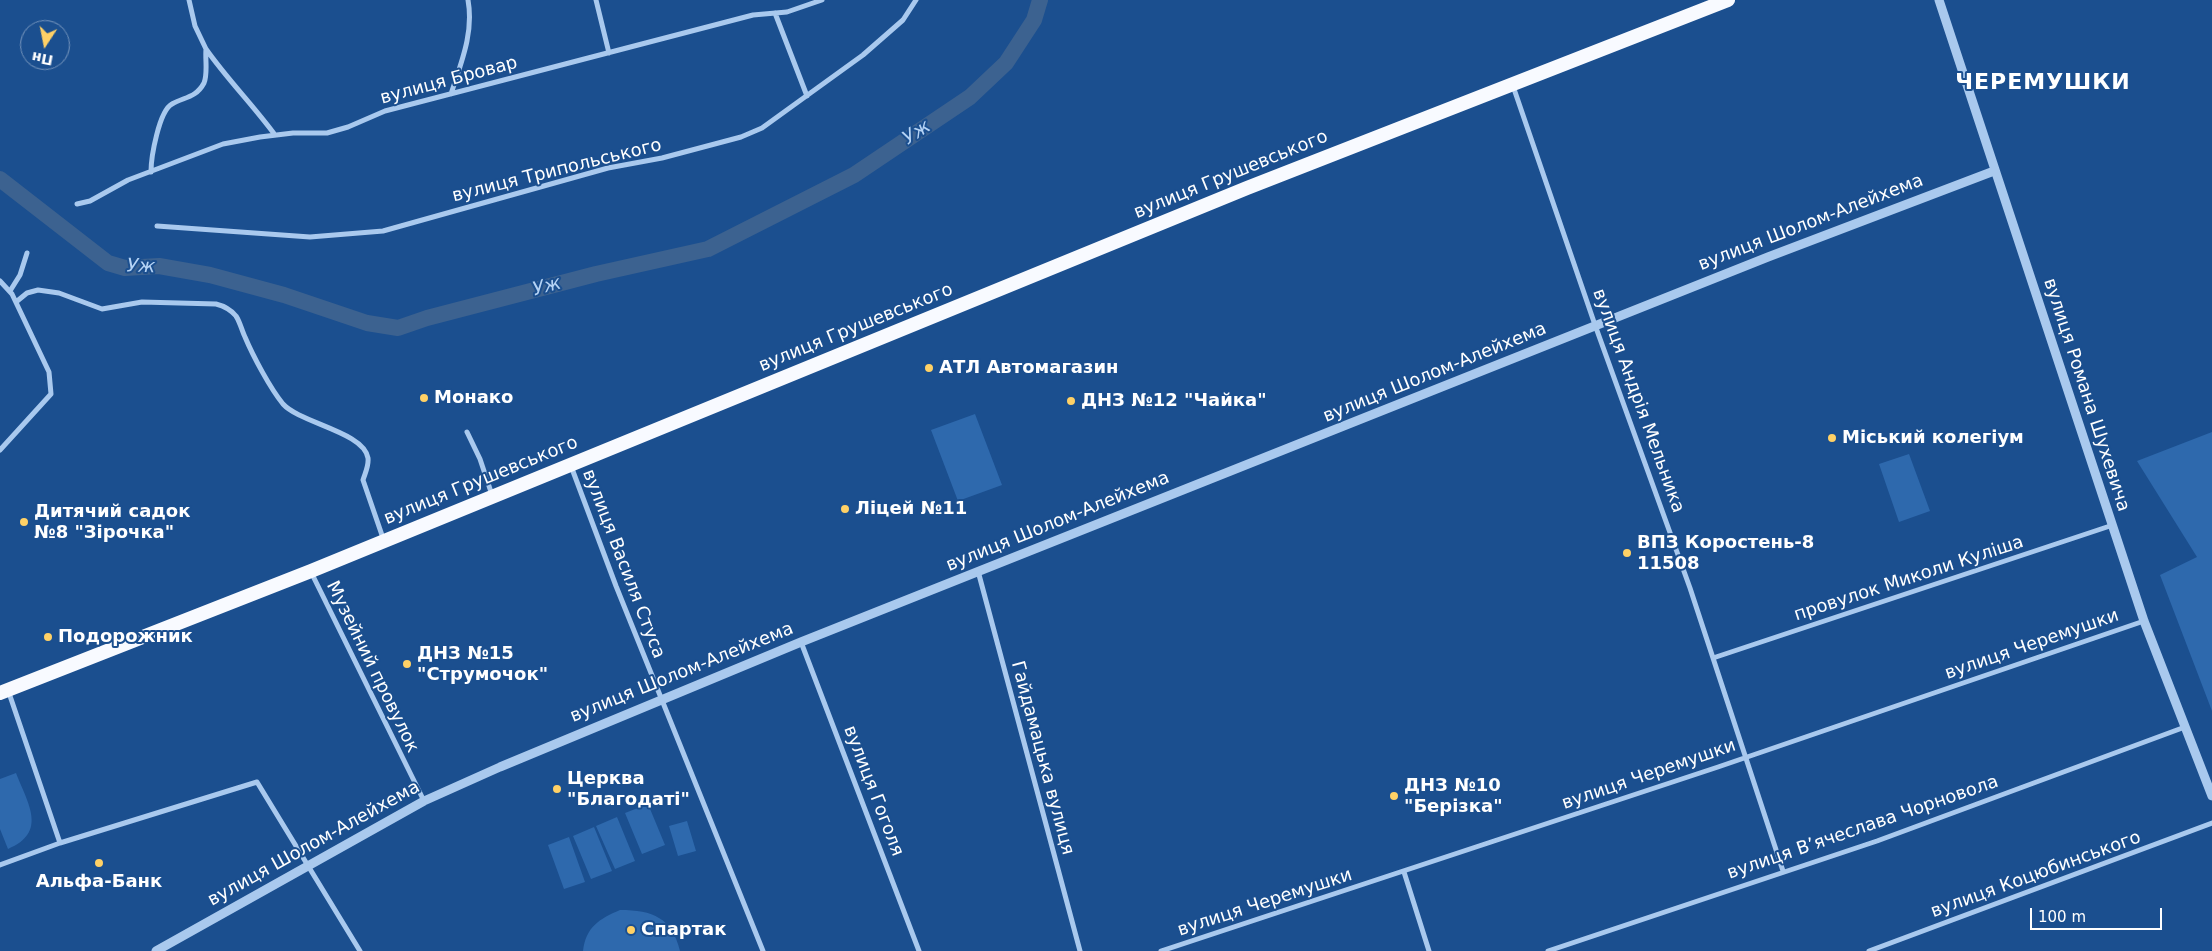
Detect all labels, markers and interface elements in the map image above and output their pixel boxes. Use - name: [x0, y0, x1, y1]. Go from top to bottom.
- north arrow: [20, 20, 70, 70]
- text: Пн: [30, 49, 54, 69]
- street label: вулиця Бровар: [378, 52, 520, 110]
- district label: ЧЕРЕМУШКИ: [1954, 70, 2132, 96]
- water label: Уж: [899, 116, 935, 150]
- street label: вулиця Грушевського: [1131, 126, 1331, 224]
- street label: вулиця Трипольського: [450, 134, 664, 208]
- street label: вулиця Шолом-Алейхема: [1696, 170, 1926, 276]
- water label: Уж: [126, 255, 156, 279]
- water label: Уж: [530, 272, 564, 302]
- street label: вулиця Романа Шухевича: [2038, 276, 2134, 514]
- street label: вулиця Грушевського: [756, 279, 956, 377]
- street label: вулиця Андрія Мельника: [1587, 286, 1689, 516]
- street label: вулиця Шолом-Алейхема: [1320, 318, 1550, 428]
- place label: АТЛ Автомагазин: [939, 357, 1118, 379]
- marker: АТЛ Автомагазин: [923, 362, 935, 374]
- place label: Монако: [434, 387, 513, 409]
- place label: ДНЗ №12 "Чайка": [1081, 390, 1267, 412]
- marker: Монако: [418, 392, 430, 404]
- marker: ДНЗ №12 "Чайка": [1065, 395, 1077, 407]
- place label: Міський колегіум: [1842, 427, 2024, 449]
- street label: вулиця Грушевського: [381, 432, 581, 530]
- marker: Міський колегіум: [1826, 432, 1838, 444]
- street label: вулиця Василя Стуса: [577, 466, 669, 662]
- street label: вулиця Шолом-Алейхема: [943, 467, 1173, 577]
- place label: Ліцей №11: [855, 498, 967, 520]
- place label: Дитячий садок №8 "Зірочка": [34, 501, 190, 544]
- marker: Ліцей №11: [839, 503, 851, 515]
- marker: Дитячий садок №8 "Зірочка": [18, 516, 30, 528]
- place label: ВПЗ Коростень-8 11508: [1637, 532, 1814, 574]
- street label: провулок Миколи Куліша: [1792, 532, 2026, 626]
- marker: ВПЗ Коростень-8 11508: [1621, 547, 1633, 559]
- street label: Музейний провулок: [321, 578, 423, 756]
- street label: вулиця Черемушки: [1942, 605, 2122, 685]
- street label: вулиця Шолом-Алейхема: [567, 618, 797, 728]
- place label: Подорожник: [58, 626, 193, 648]
- marker: Подорожник: [42, 631, 54, 643]
- place label: ДНЗ №15 "Струмочок": [417, 643, 548, 686]
- marker: ДНЗ №15 "Струмочок": [401, 658, 413, 670]
- street label: Гайдамацька вулиця: [1006, 659, 1078, 857]
- street label: вулиця Гоголя: [838, 723, 908, 859]
- street label: вулиця Черемушки: [1559, 735, 1739, 815]
- place label: Церква "Благодаті": [567, 768, 690, 811]
- street label: вулиця Вʼячеслава Чорновола: [1725, 771, 2001, 885]
- place label: ДНЗ №10 "Берізка": [1404, 775, 1503, 818]
- street label: вулиця Шолом-Алейхема: [204, 777, 424, 911]
- marker: Церква "Благодаті": [551, 783, 563, 795]
- marker: ДНЗ №10 "Берізка": [1388, 790, 1400, 802]
- street label: вулиця Коцюбинського: [1928, 827, 2144, 923]
- marker: Альфа-Банк: [93, 857, 105, 869]
- street label: вулиця Черемушки: [1175, 865, 1355, 941]
- place label: Альфа-Банк: [36, 871, 162, 893]
- scale bar: [2032, 898, 2164, 930]
- text: 100 m: [2038, 908, 2086, 926]
- place label: Спартак: [641, 919, 726, 941]
- marker: Спартак: [625, 924, 637, 936]

